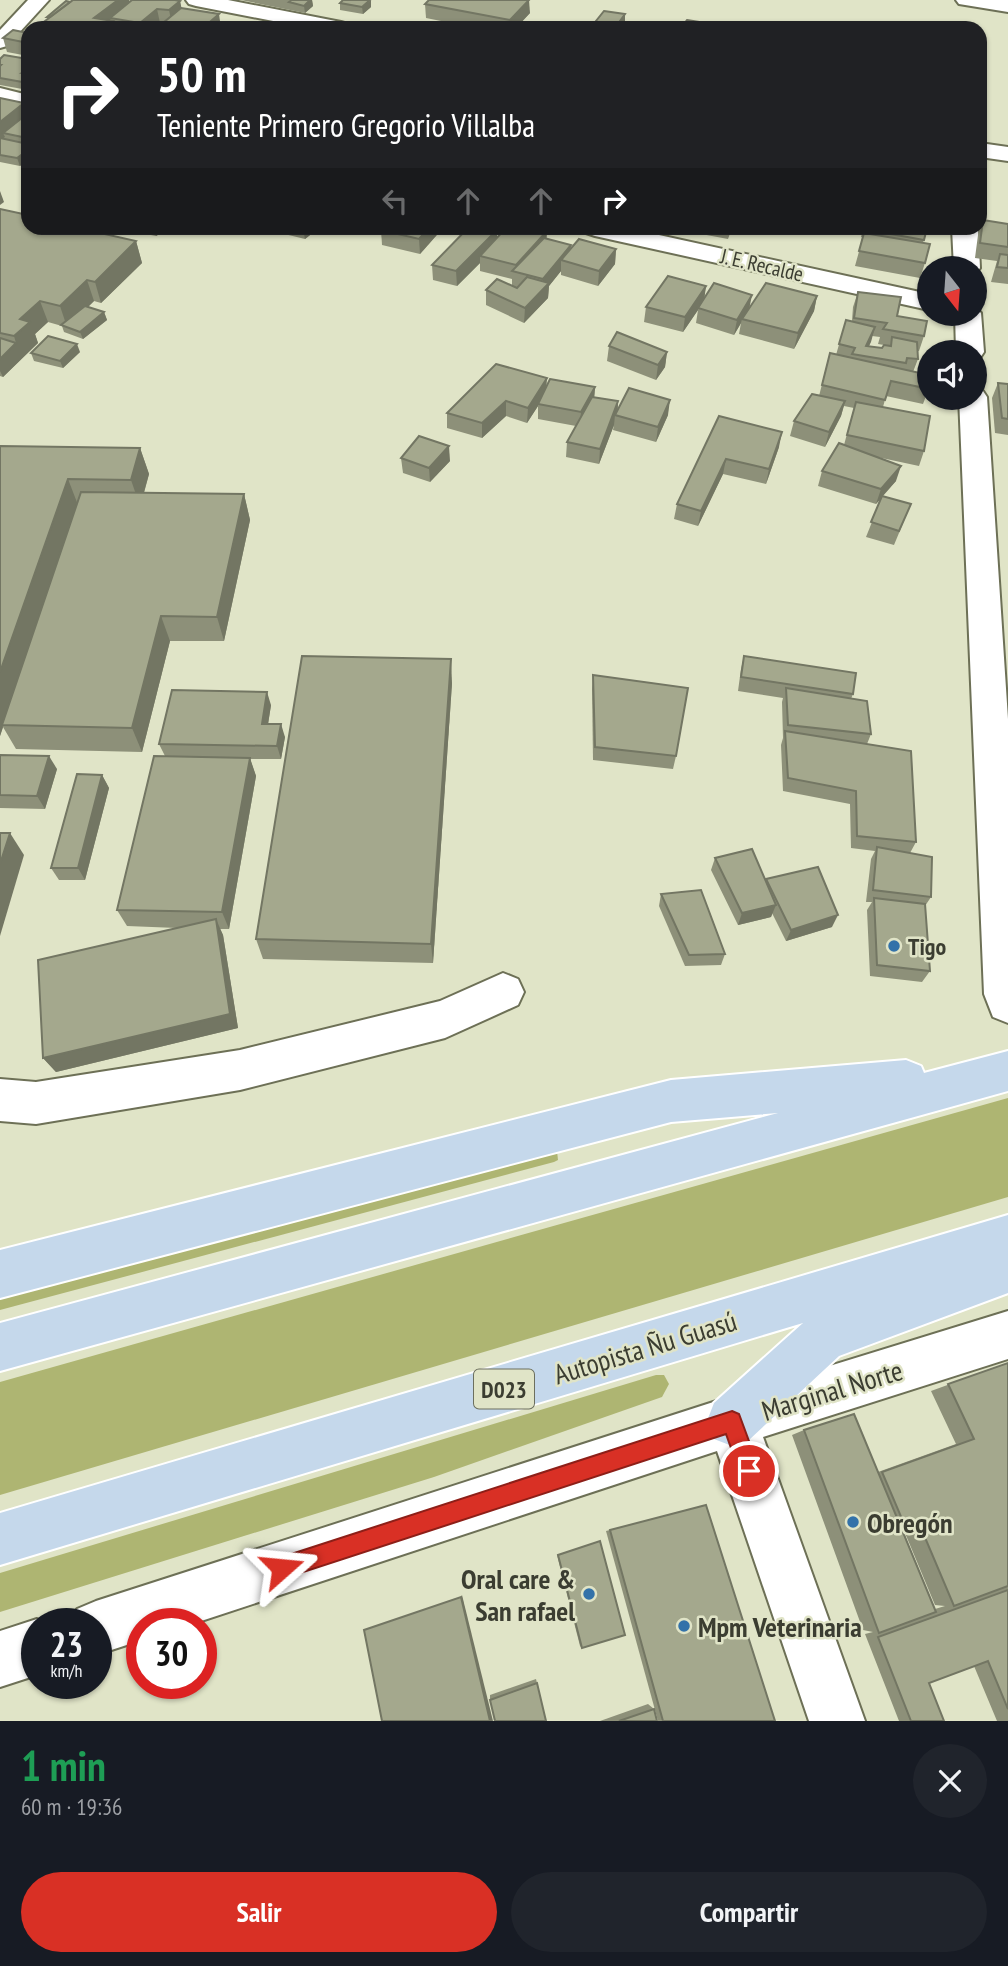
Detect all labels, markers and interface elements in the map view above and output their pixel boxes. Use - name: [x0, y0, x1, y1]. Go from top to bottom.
- text: 50 m: [157, 42, 246, 106]
- icon: right: [42, 49, 133, 140]
- text: Teniente Primero Gregorio Villalba: [157, 104, 535, 146]
- icon: left: [376, 182, 414, 220]
- icon: ahead: [449, 182, 487, 220]
- icon: ahead: [522, 182, 560, 220]
- icon: right: [595, 182, 633, 220]
- street label: J. E. Recalde: [717, 242, 806, 288]
- north arrow: [917, 256, 987, 326]
- map controls: [917, 256, 987, 410]
- button: sound: [917, 340, 987, 410]
- place label: Tigo: [908, 931, 946, 962]
- marker: Tigo: [886, 938, 902, 954]
- street label: Autopista Ñu Guasú: [549, 1302, 741, 1392]
- street label: Marginal Norte: [757, 1351, 907, 1429]
- road number: D023: [474, 1370, 534, 1408]
- pin: [719, 1441, 779, 1501]
- icon: arrive: [730, 1452, 768, 1490]
- place label: Obregón: [867, 1504, 953, 1541]
- marker: Obregón: [845, 1514, 861, 1530]
- position arrow: [245, 1531, 319, 1605]
- place label: Oral care & San rafael: [461, 1560, 575, 1629]
- marker: Oral care & San rafael: [581, 1586, 597, 1602]
- speed limit sign: 30: [126, 1608, 217, 1699]
- place label: Mpm Veterinaria: [698, 1608, 862, 1645]
- marker: Mpm Veterinaria: [676, 1618, 692, 1634]
- text: 23: [50, 1621, 83, 1667]
- text: km/h: [51, 1659, 82, 1682]
- text: 1 min: [21, 1738, 106, 1793]
- button: close: [913, 1744, 987, 1818]
- text: 60 m · 19:36: [21, 1792, 122, 1821]
- button: Salir: [21, 1872, 497, 1952]
- button: Compartir: [511, 1872, 987, 1952]

